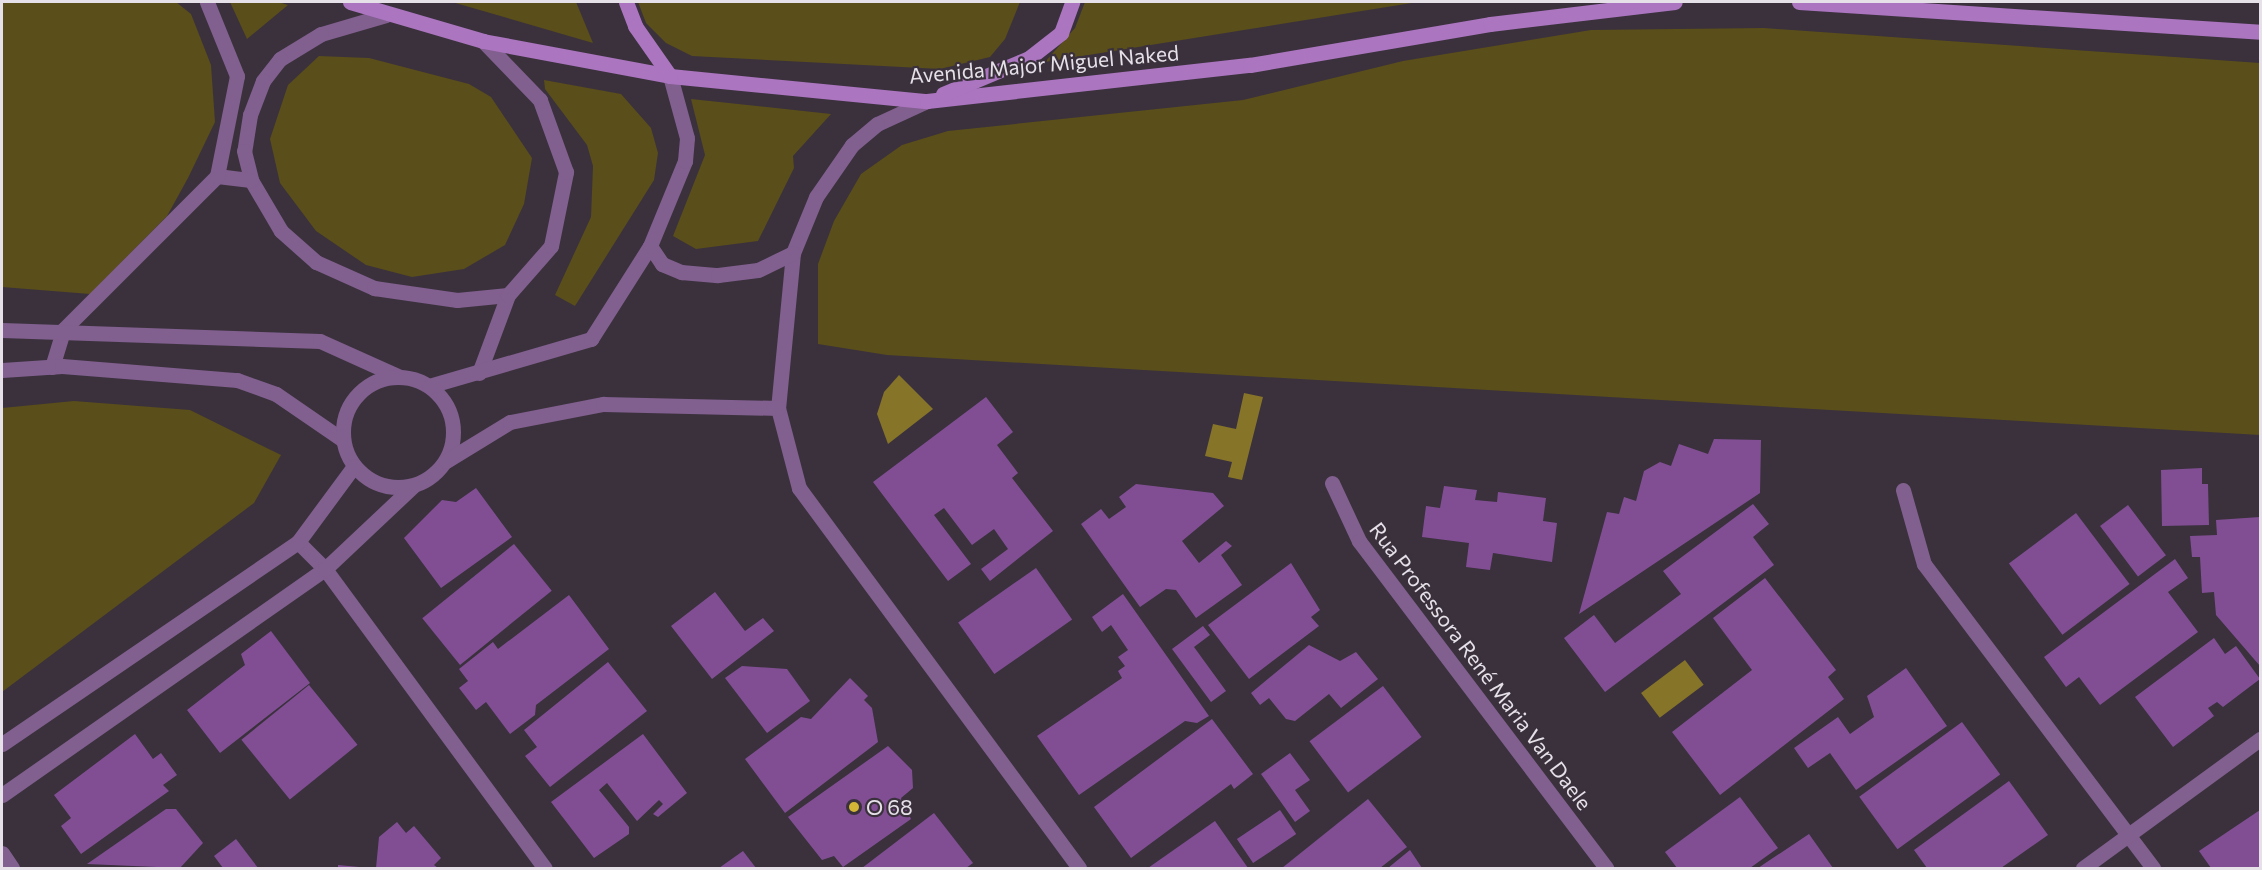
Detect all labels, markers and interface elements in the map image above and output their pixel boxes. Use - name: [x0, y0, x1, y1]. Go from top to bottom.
- street label: Avenida Major Miguel Naked: [908, 40, 1180, 88]
- street label: Rua Professora René Maria Van Daele: [1365, 517, 1597, 815]
- place label: O 68: [866, 794, 913, 820]
- marker: O 68: [847, 800, 861, 814]

